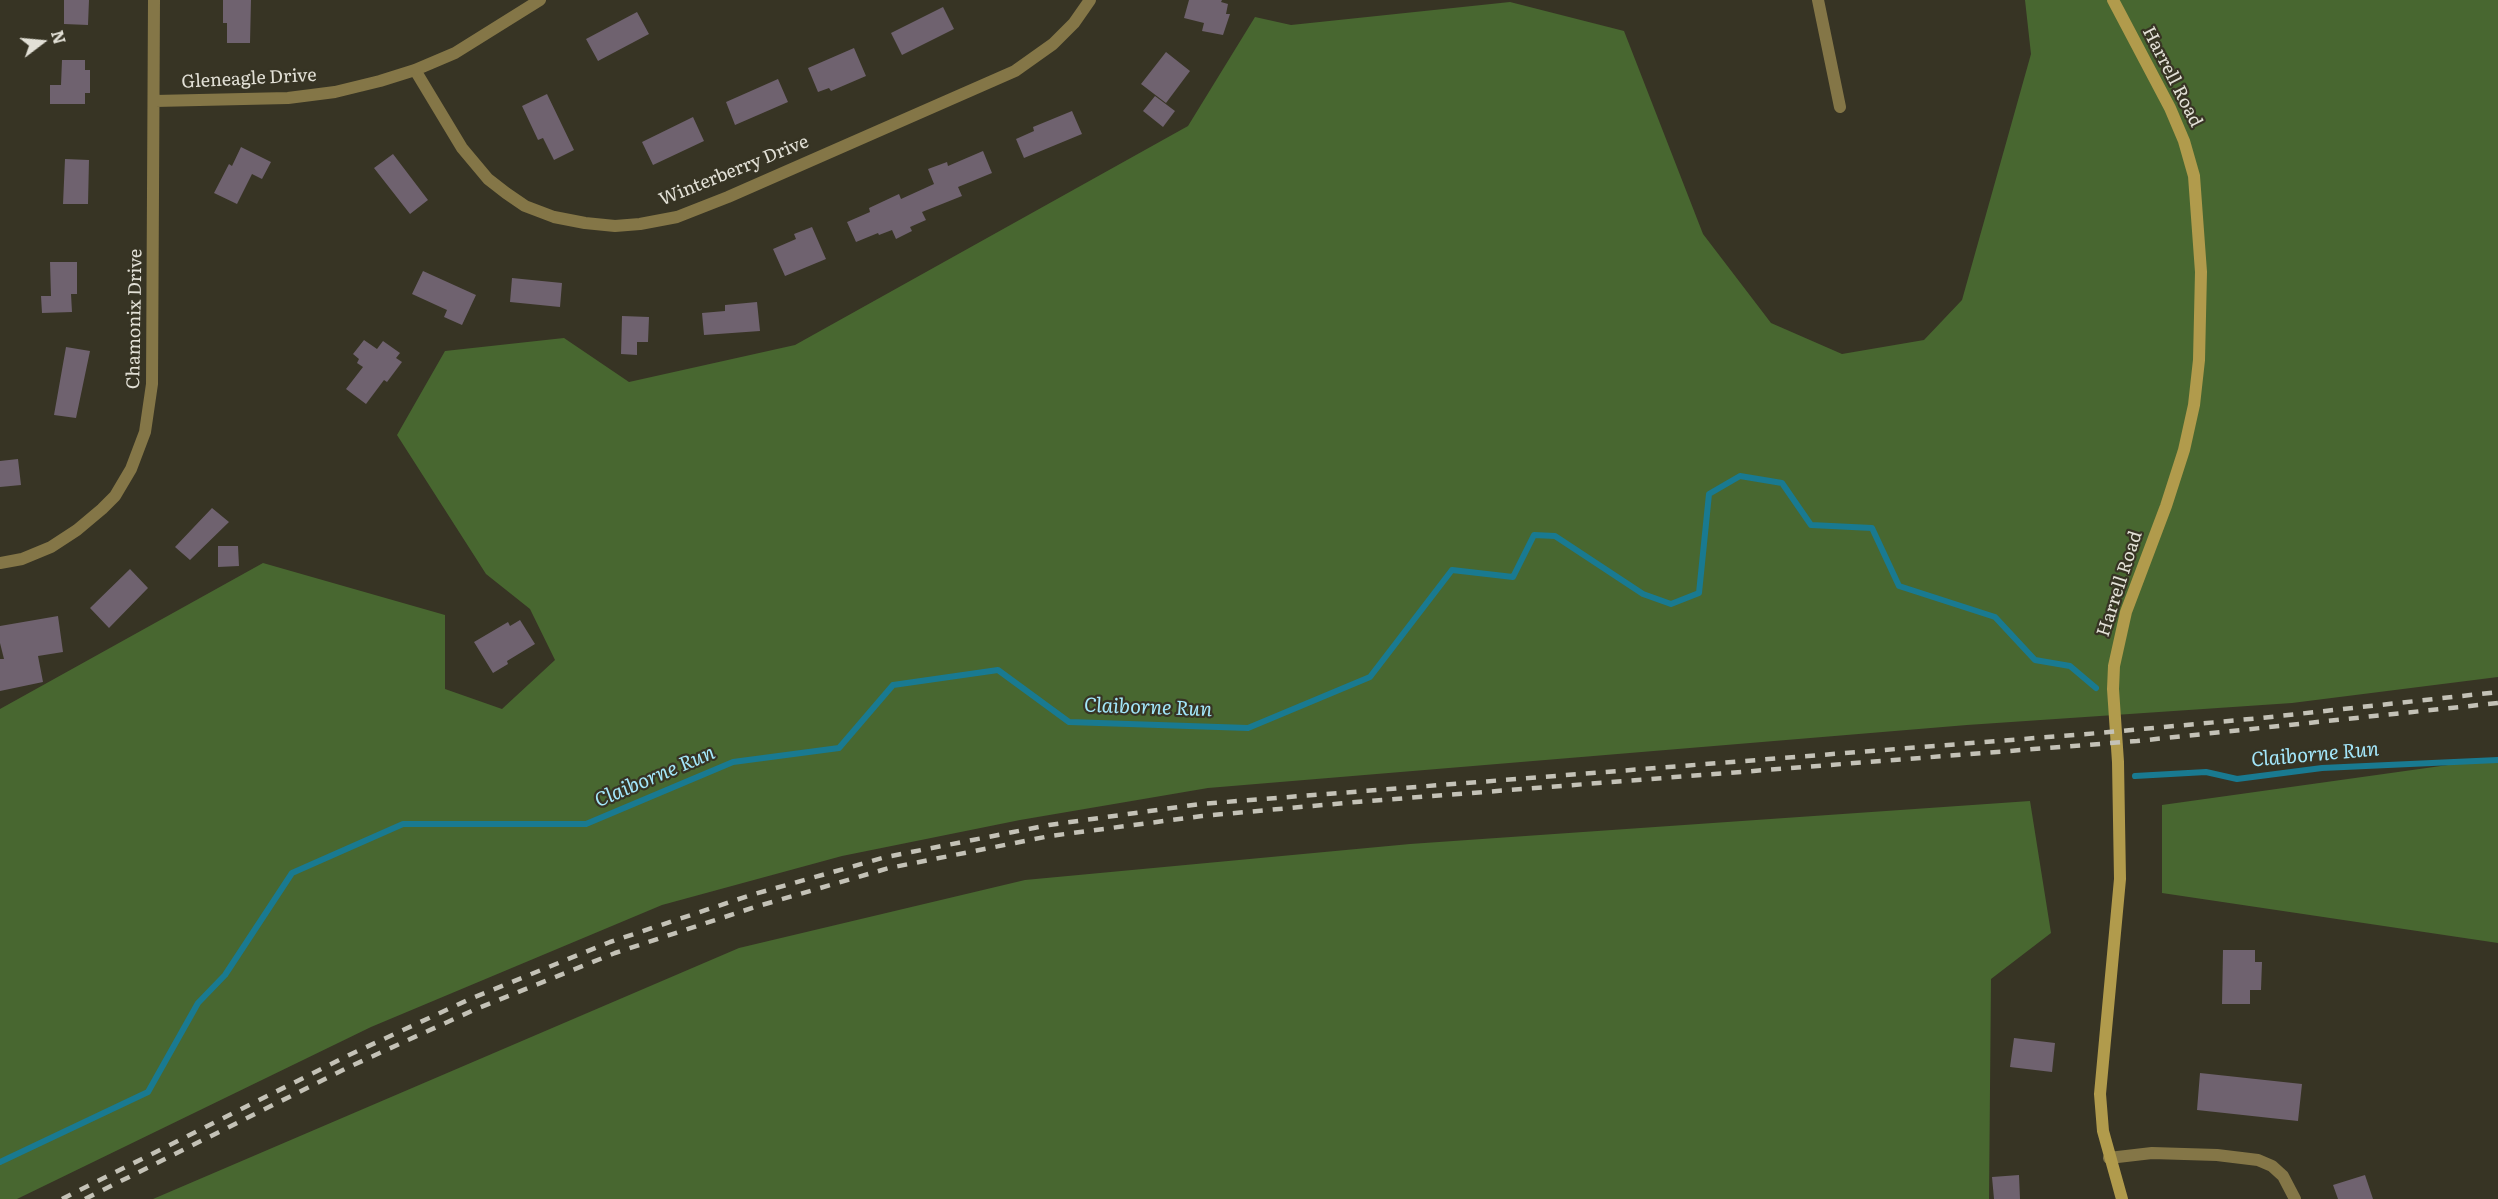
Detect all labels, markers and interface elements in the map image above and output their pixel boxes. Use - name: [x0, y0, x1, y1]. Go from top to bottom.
- north arrow: [12, 12, 72, 72]
- street label: Harrell Road: [2137, 23, 2207, 131]
- text: N: [46, 27, 73, 47]
- street label: Gleneagle Drive: [181, 65, 317, 93]
- street label: Winterberry Drive: [656, 131, 812, 211]
- street label: Chamonix Drive: [123, 249, 147, 389]
- street label: Harrell Road: [2093, 528, 2147, 640]
- water label: Claiborne Run: [1084, 694, 1212, 722]
- water label: Claiborne Run: [2250, 737, 2380, 773]
- water label: Claiborne Run: [591, 741, 719, 813]

